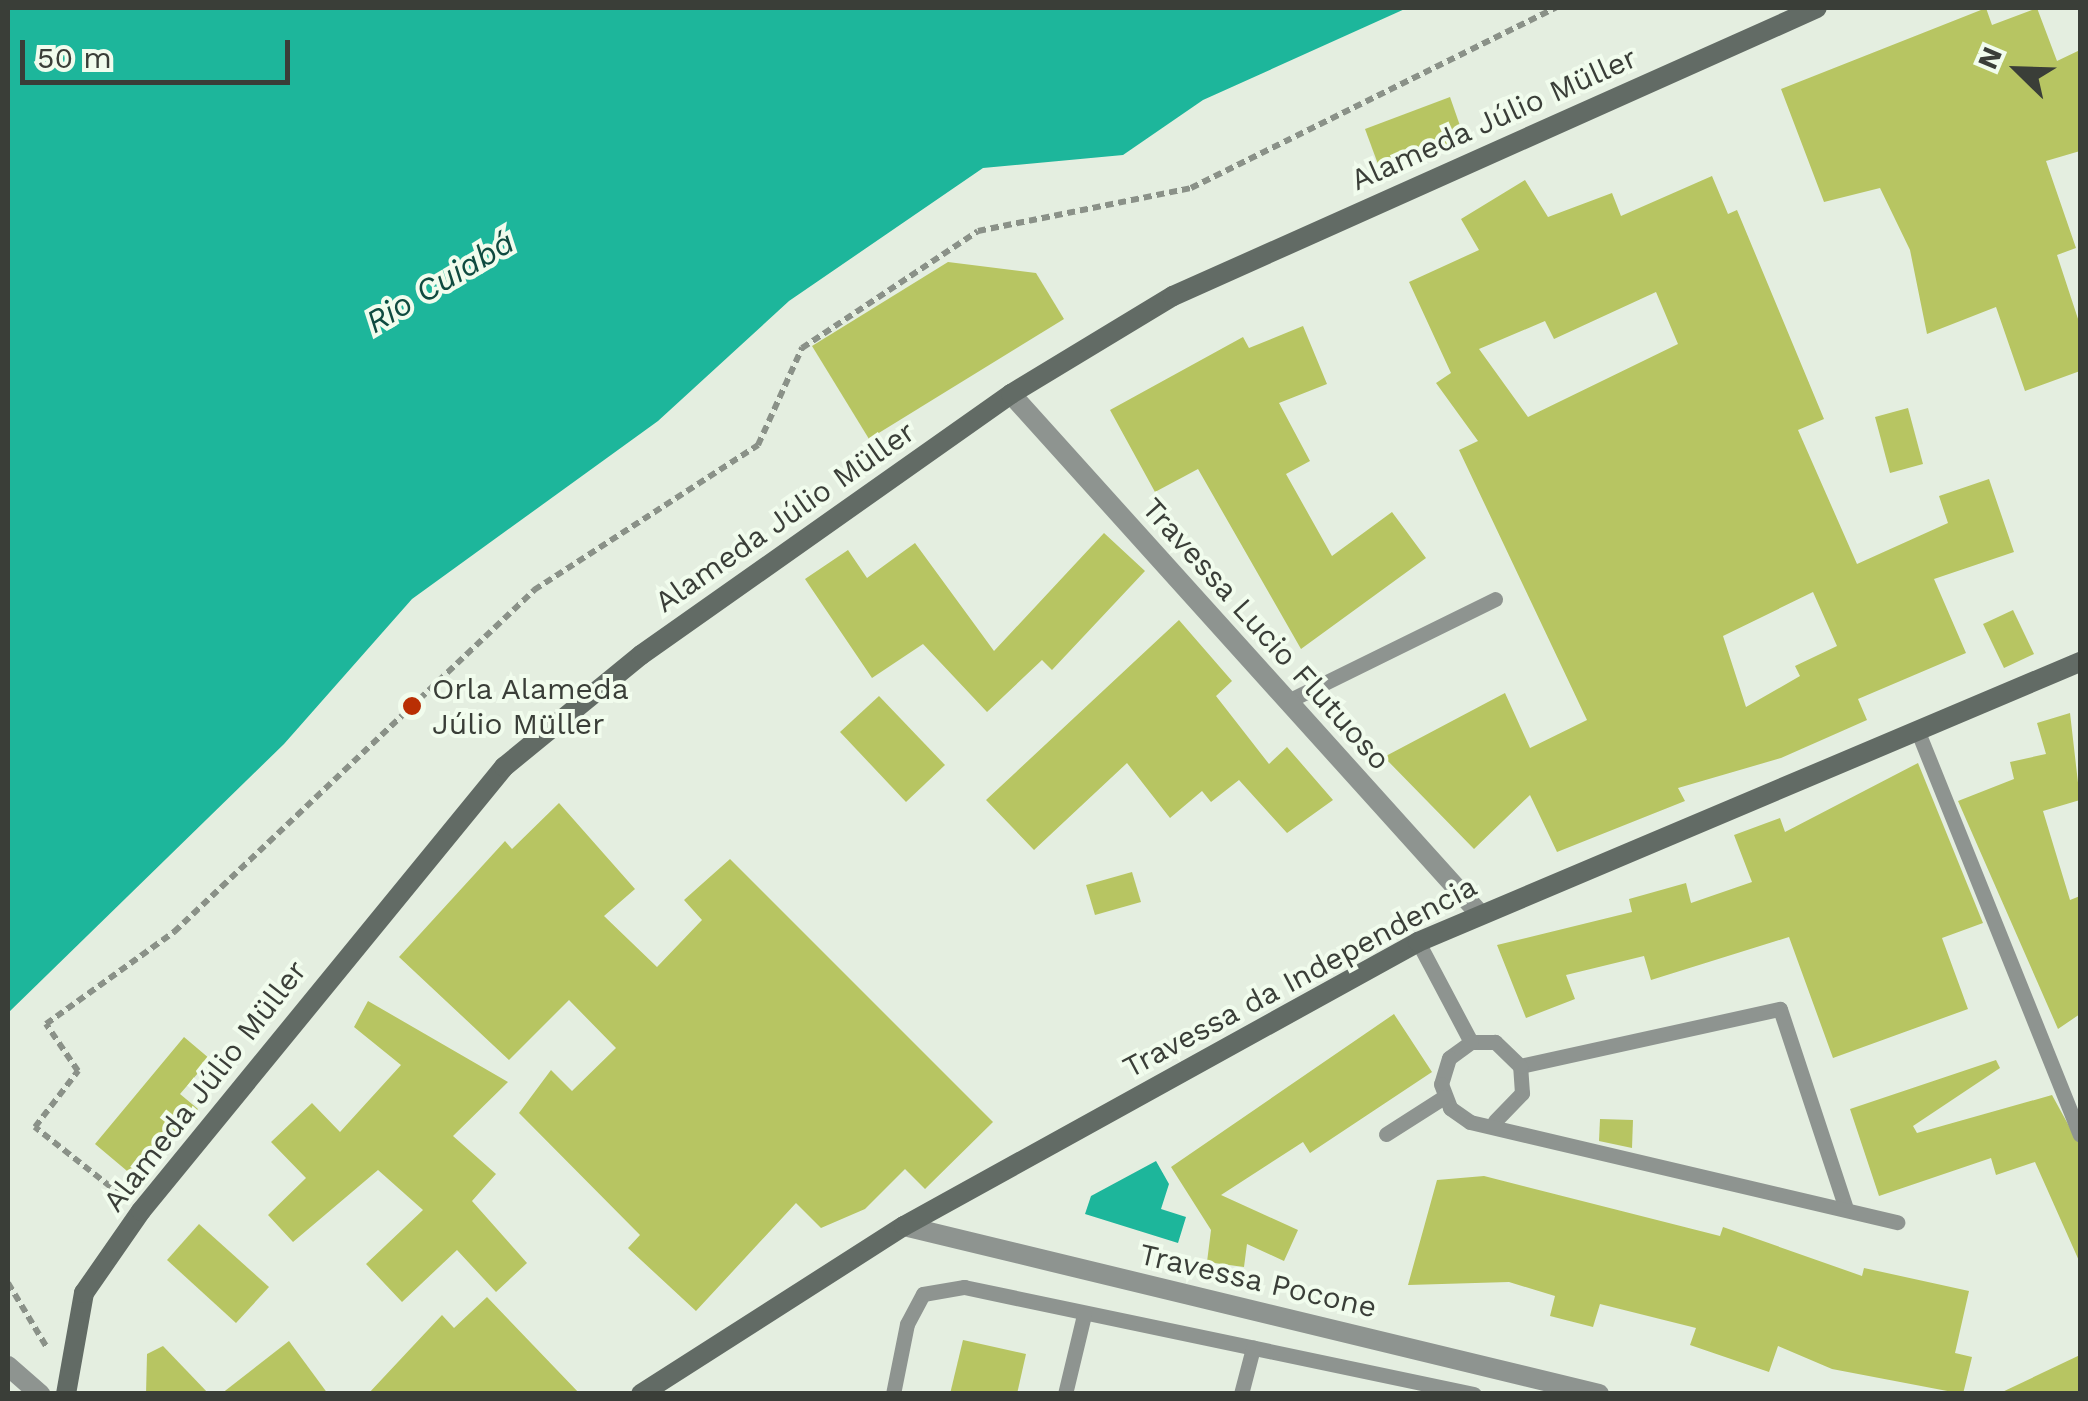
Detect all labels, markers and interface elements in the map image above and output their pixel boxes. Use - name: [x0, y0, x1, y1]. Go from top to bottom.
- scale bar: [25, 20, 295, 82]
- north arrow: [1968, 20, 2068, 120]
- street label: Alameda Júlio Müller: [1345, 39, 1643, 199]
- text: 50 m: [37, 40, 112, 75]
- text: N: [1971, 42, 2009, 74]
- water label: Rio Cuiabá: [359, 223, 521, 341]
- street label: Alameda Júlio Müller: [648, 413, 922, 621]
- street label: Travessa Lucio Flutuoso: [1134, 490, 1398, 778]
- place label: Orla Alameda Júlio Müller: [432, 671, 631, 742]
- marker: Orla Alameda Júlio Müller: [401, 695, 423, 717]
- street label: Travessa da Independencia: [1116, 868, 1484, 1086]
- street label: Alameda Júlio Müller: [95, 953, 315, 1219]
- street label: Travessa Pocone: [1136, 1236, 1380, 1326]

